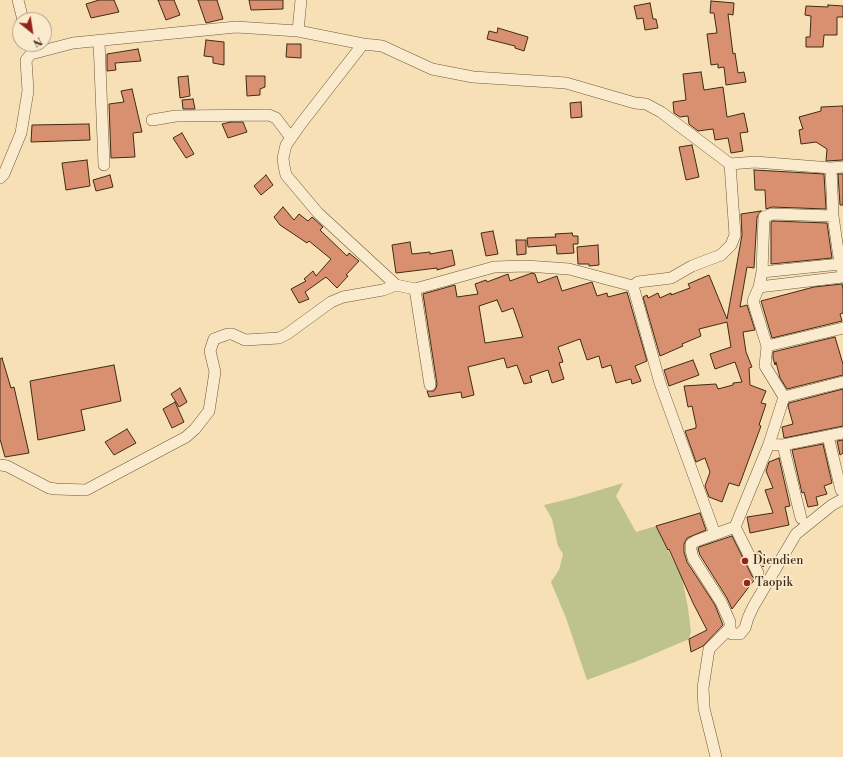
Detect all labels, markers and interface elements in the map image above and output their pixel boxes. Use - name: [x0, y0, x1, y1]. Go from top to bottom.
- north arrow: [12, 12, 52, 52]
- text: N: [30, 33, 45, 50]
- place label: Diendien: [753, 554, 803, 568]
- marker: Diendien: [740, 556, 750, 566]
- place label: Taopik: [755, 576, 793, 590]
- marker: Taopik: [742, 578, 752, 588]

